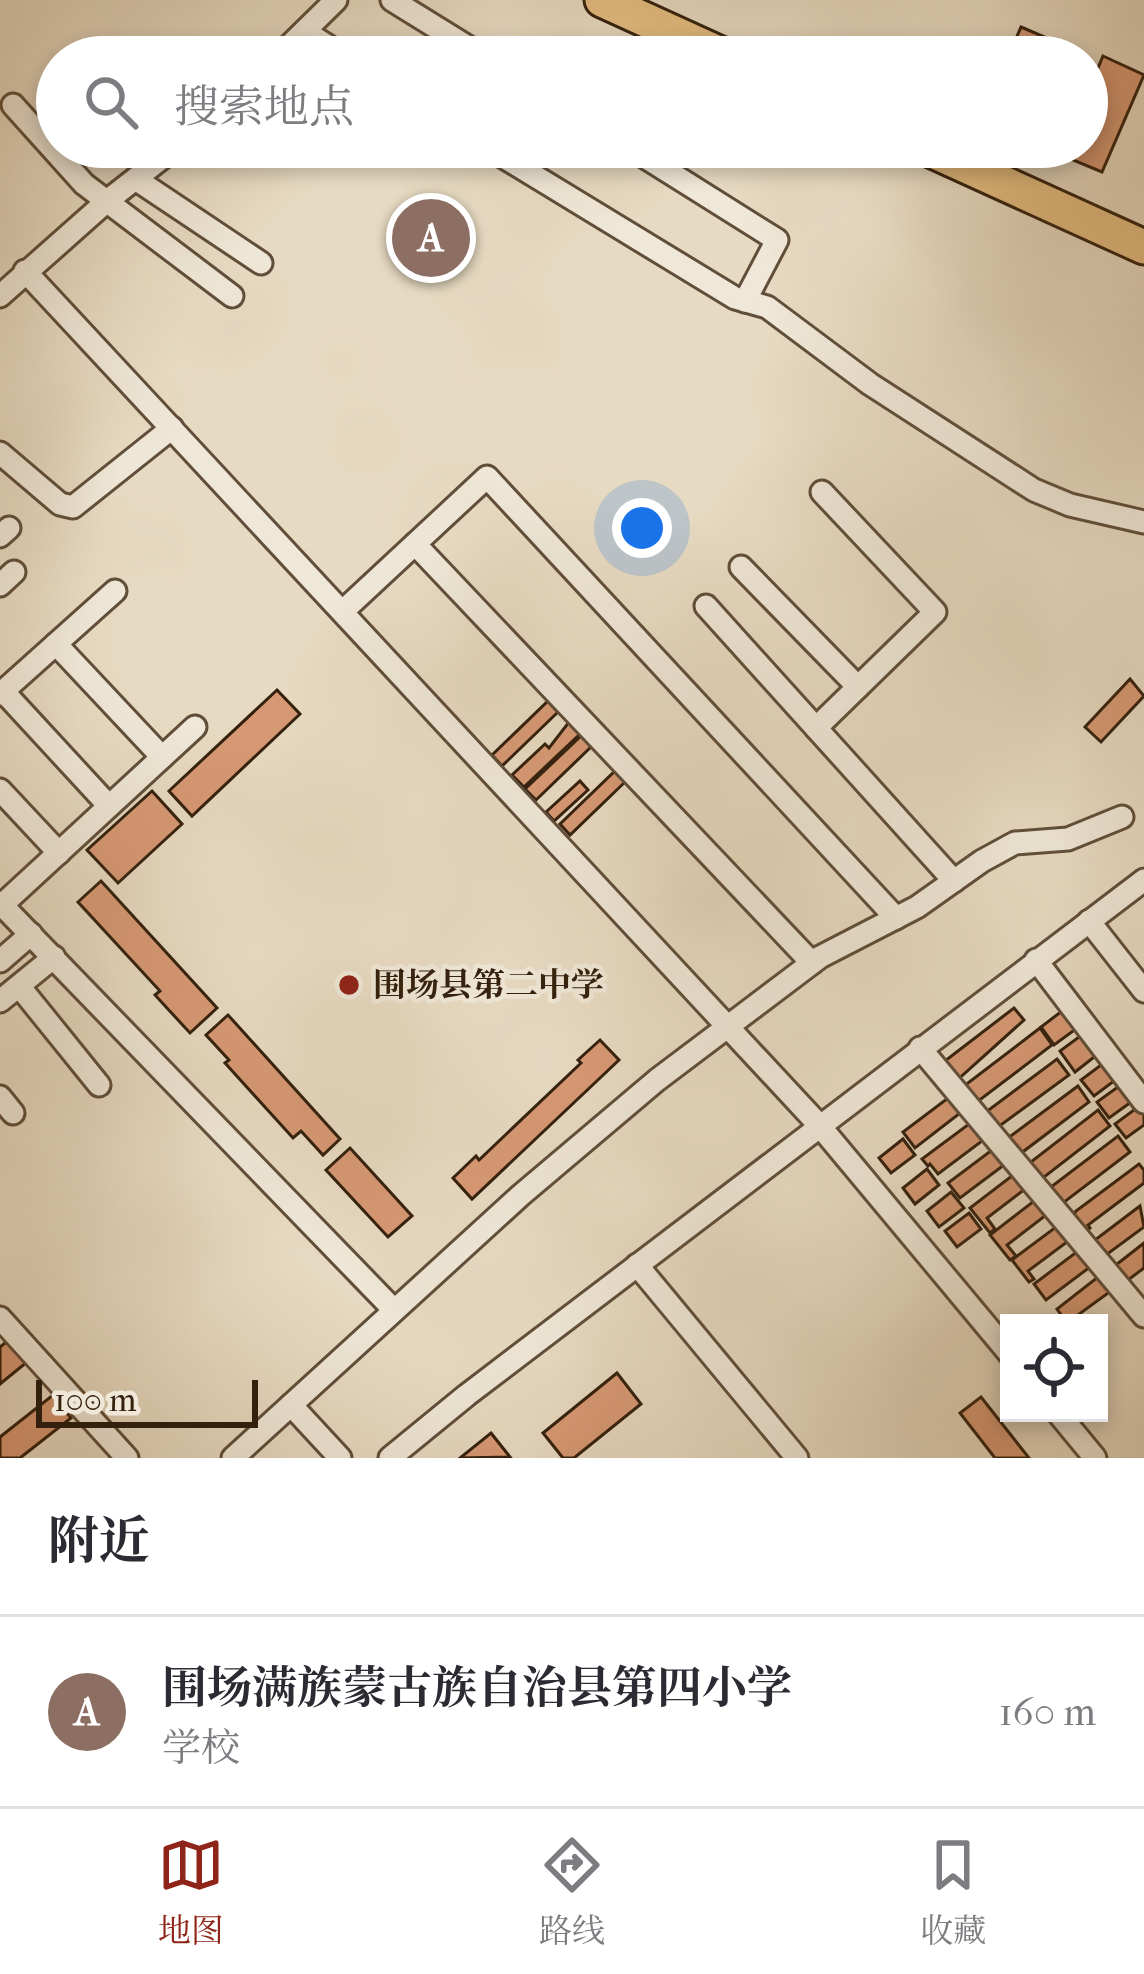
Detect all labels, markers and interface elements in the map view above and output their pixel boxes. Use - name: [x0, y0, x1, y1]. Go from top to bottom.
- search box: [36, 36, 1108, 168]
- icon: search: [78, 69, 144, 135]
- text: 搜索地点: [174, 81, 354, 134]
- pin: A: [392, 193, 470, 283]
- your location: [612, 498, 672, 558]
- place label: 围场县第二中学: [373, 966, 604, 1005]
- marker: 围场县第二中学: [336, 972, 362, 998]
- map controls: [1000, 1314, 1108, 1422]
- button: locate: [1000, 1314, 1108, 1422]
- scale bar: [36, 1374, 258, 1427]
- text: 100 m: [54, 1381, 137, 1420]
- text: 附近: [48, 1511, 150, 1571]
- text: 围场满族蒙古族自治县第四小学: [162, 1662, 792, 1715]
- text: A: [74, 1689, 100, 1735]
- text: 160 m: [999, 1689, 1096, 1735]
- text: 学校: [162, 1725, 240, 1771]
- tab: 地图: [158, 1832, 224, 1951]
- tab: 路线: [539, 1832, 605, 1951]
- tab: 收藏: [920, 1832, 986, 1951]

